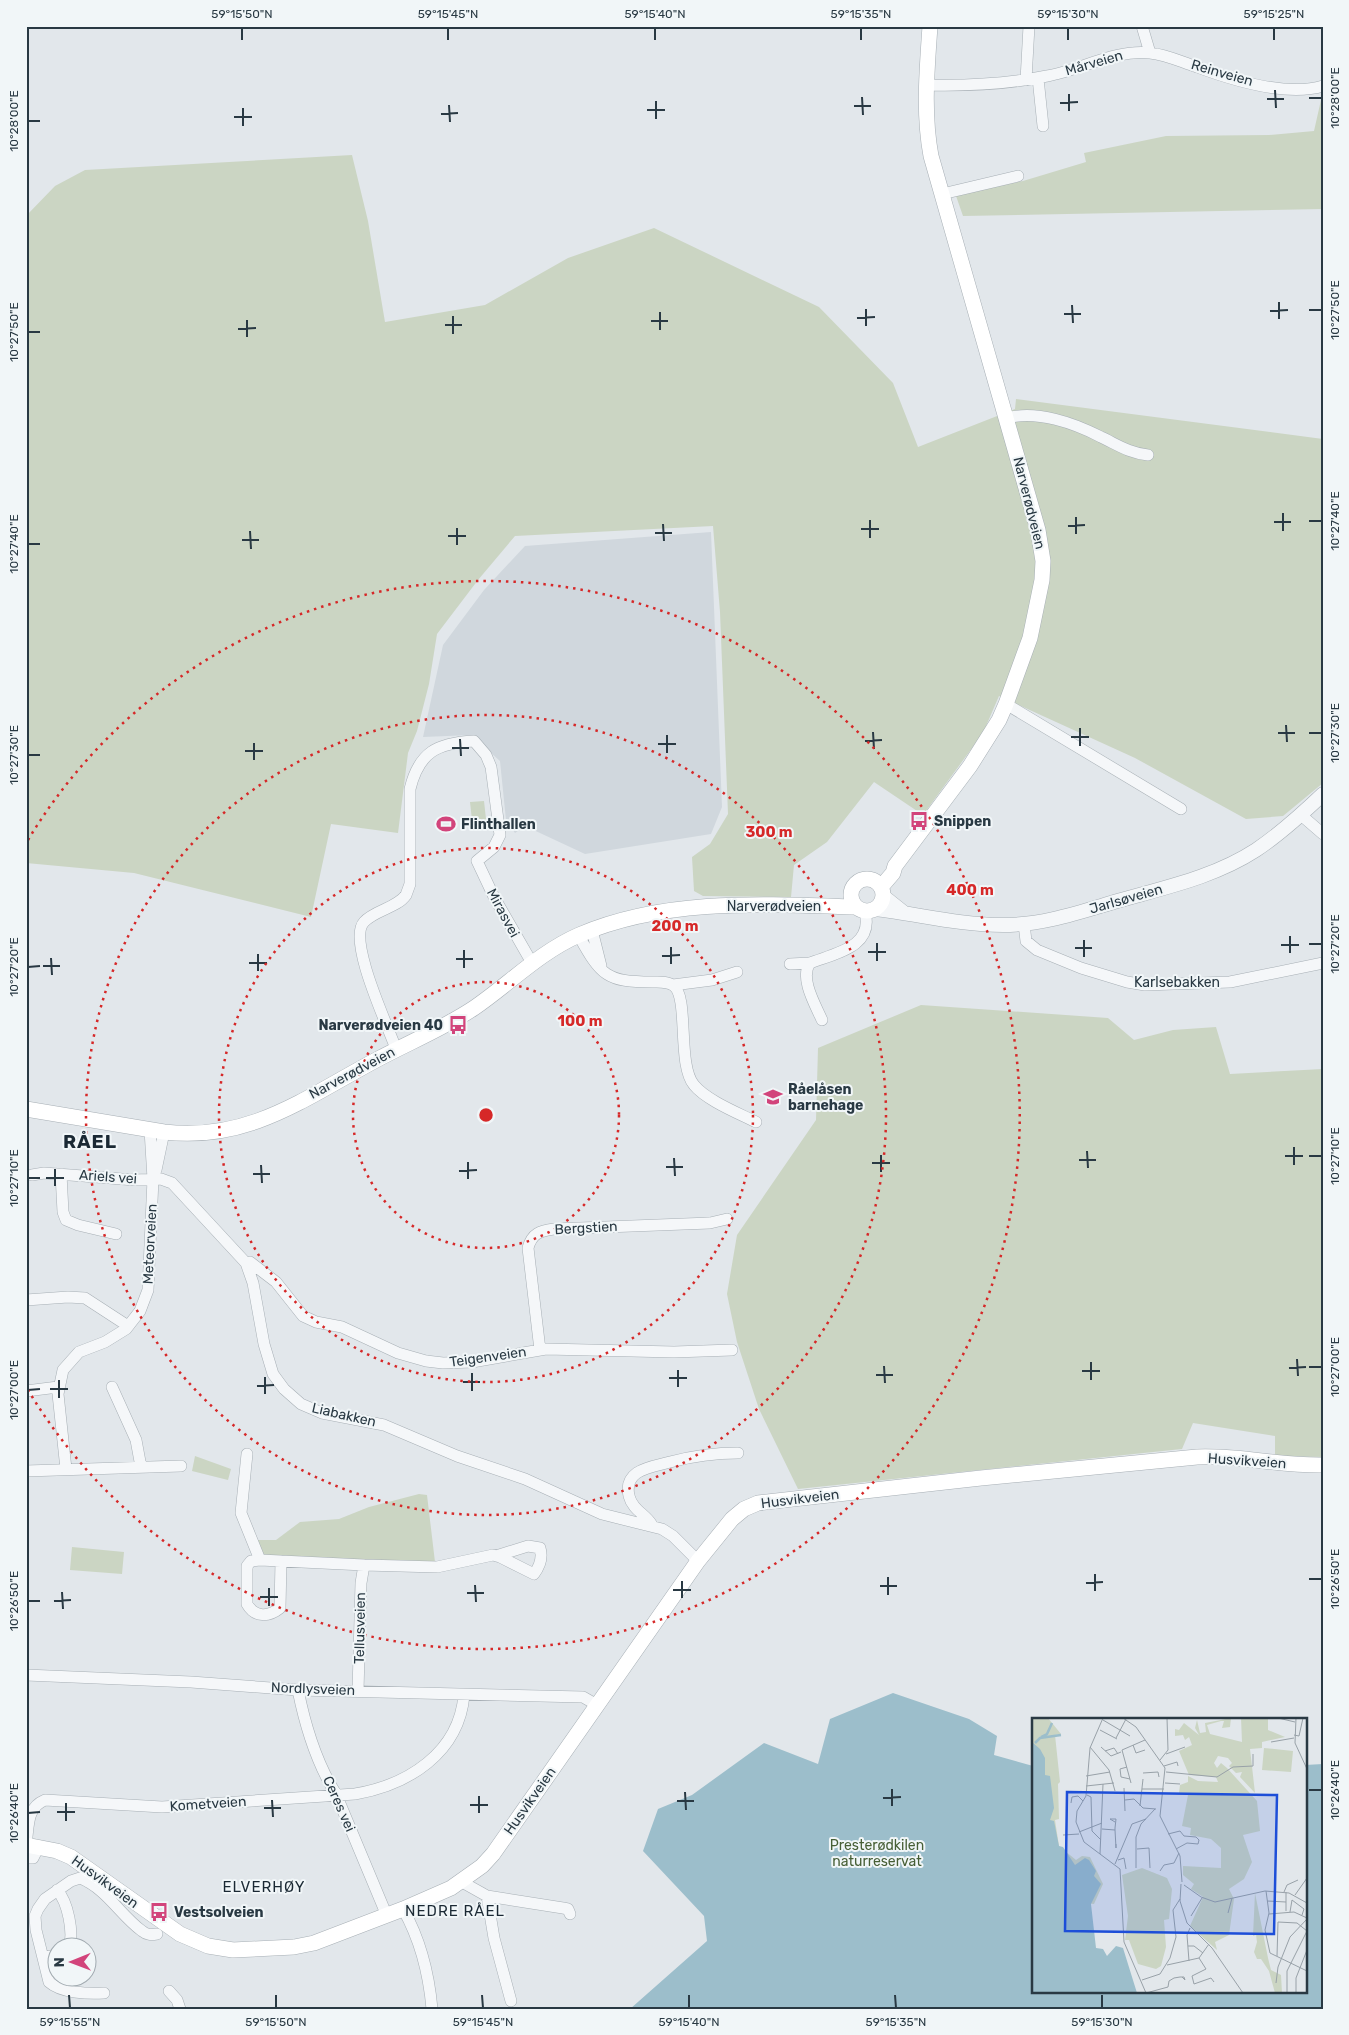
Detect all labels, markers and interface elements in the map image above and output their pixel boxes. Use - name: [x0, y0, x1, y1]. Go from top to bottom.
- text: 59°15'50"N: [211, 7, 273, 21]
- text: 59°15'45"N: [418, 7, 478, 21]
- text: 59°15'40"N: [624, 7, 686, 21]
- text: 59°15'35"N: [831, 7, 891, 21]
- text: 59°15'30"N: [1037, 7, 1099, 21]
- text: 59°15'25"N: [1244, 7, 1304, 21]
- street label: Mårveien: [1063, 47, 1125, 79]
- street label: Reinveien: [1189, 56, 1255, 90]
- text: 10°28'00"E: [1328, 67, 1342, 129]
- text: 10°28'00"E: [7, 90, 21, 152]
- text: 10°27'50"E: [1328, 280, 1342, 340]
- text: 10°27'50"E: [7, 302, 21, 362]
- street label: Narverødveien: [1009, 455, 1049, 551]
- text: 10°27'40"E: [1328, 491, 1342, 551]
- text: 10°27'40"E: [7, 514, 21, 574]
- text: 10°27'30"E: [1328, 703, 1342, 763]
- text: 10°27'30"E: [7, 725, 21, 785]
- bus stop icon: Snippen: [908, 810, 930, 832]
- sports icon: Flinthallen: [435, 813, 457, 835]
- place label: Snippen: [934, 813, 991, 830]
- place label: Flinthallen: [461, 816, 536, 833]
- text: 300 m: [745, 823, 793, 841]
- street label: Jarlsøveien: [1087, 880, 1165, 918]
- text: 400 m: [946, 881, 994, 899]
- street label: Mirasvei: [483, 886, 523, 940]
- street label: Narverødveien: [727, 898, 821, 915]
- text: 10°27'20"E: [1328, 914, 1342, 974]
- text: 200 m: [651, 917, 699, 935]
- text: 10°27'20"E: [7, 937, 21, 997]
- street label: Karlsebakken: [1134, 974, 1220, 991]
- text: 100 m: [558, 1012, 602, 1030]
- bus stop icon: Narverødveien 40: [447, 1014, 469, 1036]
- place label: Narverødveien 40: [319, 1017, 443, 1034]
- street label: Narverødveien: [306, 1043, 398, 1103]
- place label: Råelåsen barnehage: [788, 1081, 863, 1114]
- school or university icon: Råelåsen barnehage: [762, 1086, 784, 1108]
- centre of rings: [477, 1106, 495, 1124]
- text: 10°27'10"E: [1328, 1127, 1342, 1185]
- district label: RÅEL: [63, 1130, 117, 1153]
- text: 10°27'10"E: [7, 1149, 21, 1207]
- street label: Ariels vei: [78, 1166, 138, 1188]
- street label: Meteorveien: [139, 1203, 161, 1285]
- street label: Bergstien: [554, 1218, 618, 1238]
- text: 10°27'00"E: [1328, 1337, 1342, 1397]
- street label: Teigenveien: [448, 1343, 528, 1371]
- text: 10°27'00"E: [7, 1360, 21, 1420]
- street label: Liabakken: [310, 1399, 378, 1431]
- street label: Husvikveien: [1207, 1450, 1287, 1472]
- street label: Husvikveien: [760, 1486, 840, 1512]
- text: 10°26'50"E: [1328, 1549, 1342, 1609]
- text: 10°26'50"E: [7, 1571, 21, 1631]
- street label: Tellusveien: [351, 1592, 369, 1664]
- street label: Nordlysveien: [271, 1679, 355, 1699]
- inset map: [1032, 1718, 1306, 1992]
- text: 10°26'40"E: [1328, 1760, 1342, 1820]
- street label: Husvikveien: [500, 1764, 560, 1838]
- street label: Ceres vei: [319, 1774, 359, 1834]
- text: 10°26'40"E: [7, 1783, 21, 1843]
- street label: Kometveien: [169, 1793, 247, 1815]
- park label: Presterødkilen naturreservat: [830, 1837, 924, 1870]
- street label: Husvikveien: [68, 1852, 142, 1912]
- district label: ELVERHØY: [223, 1878, 305, 1896]
- bus stop icon: Vestsolveien: [148, 1901, 170, 1923]
- district label: NEDRE RÅEL: [405, 1902, 505, 1920]
- place label: Vestsolveien: [174, 1904, 264, 1921]
- north arrow: [48, 1938, 98, 1988]
- text: N: [51, 1957, 68, 1967]
- text: 59°15'55"N: [40, 2015, 100, 2029]
- text: 59°15'50"N: [245, 2015, 307, 2029]
- text: 59°15'45"N: [453, 2015, 513, 2029]
- text: 59°15'40"N: [658, 2015, 720, 2029]
- text: 59°15'35"N: [866, 2015, 926, 2029]
- text: 59°15'30"N: [1071, 2015, 1133, 2029]

